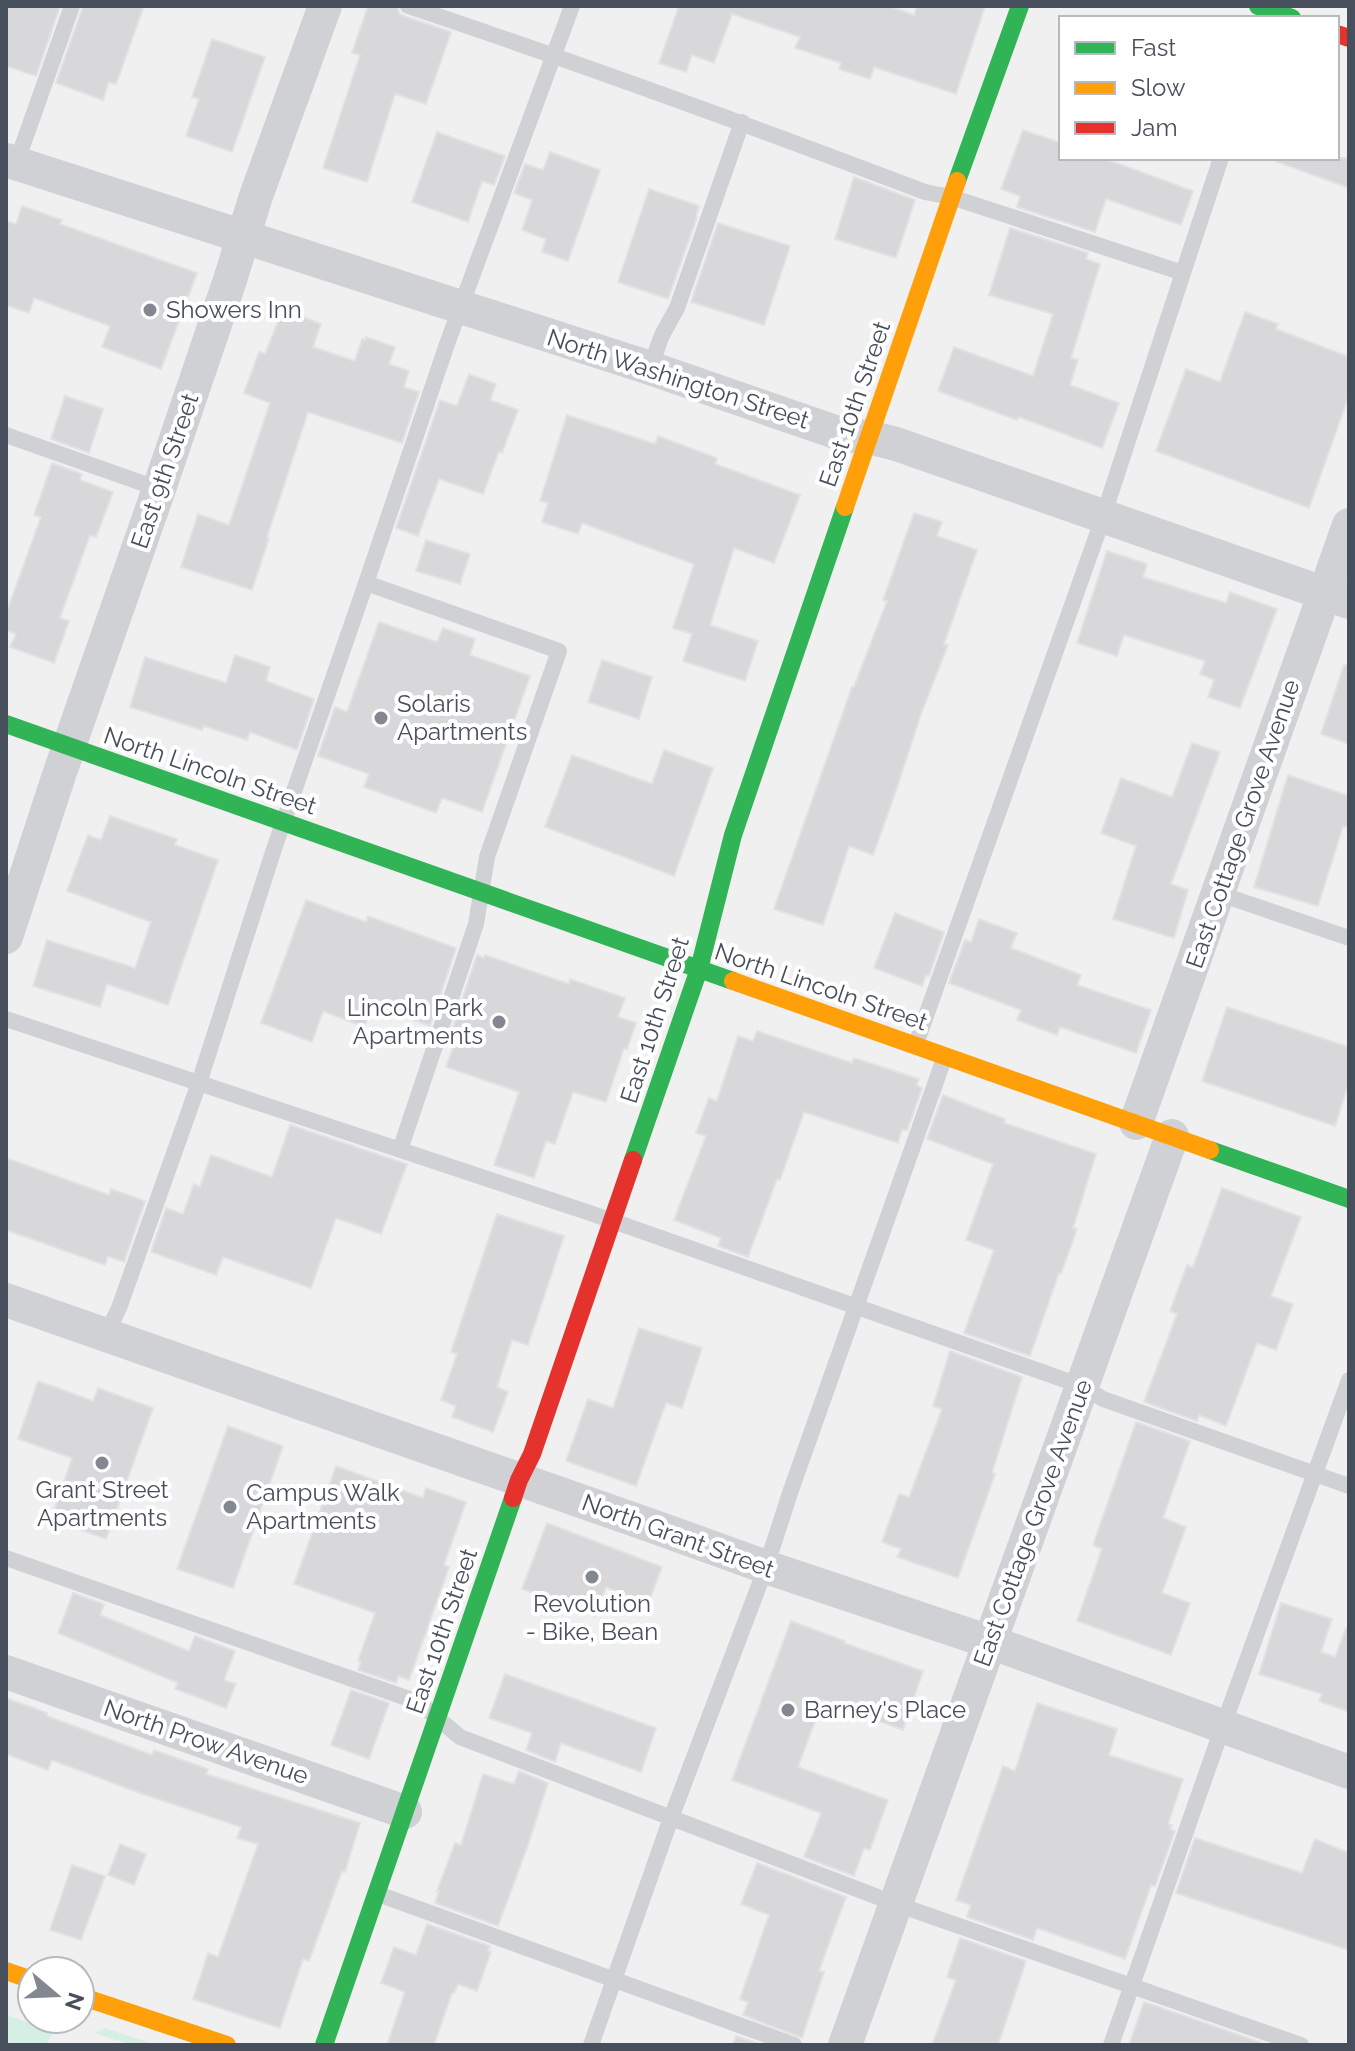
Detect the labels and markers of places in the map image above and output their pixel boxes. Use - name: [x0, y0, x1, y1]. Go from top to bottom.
- place label: Showers Inn: [166, 295, 302, 324]
- marker: Showers Inn: [141, 301, 159, 319]
- place label: Solaris Apartments: [397, 689, 527, 746]
- marker: Solaris Apartments: [372, 709, 390, 727]
- place label: Lincoln Park Apartments: [347, 993, 483, 1050]
- marker: Lincoln Park Apartments: [490, 1013, 508, 1031]
- marker: Grant Street Apartments: [93, 1454, 111, 1472]
- place label: Grant Street Apartments: [35, 1475, 169, 1532]
- place label: Campus Walk Apartments: [246, 1478, 400, 1535]
- marker: Campus Walk Apartments: [221, 1498, 239, 1516]
- marker: Revolution - Bike, Bean: [583, 1568, 601, 1586]
- place label: Revolution - Bike, Bean: [526, 1589, 658, 1646]
- place label: Barney's Place: [804, 1695, 966, 1724]
- marker: Barney's Place: [779, 1701, 797, 1719]

